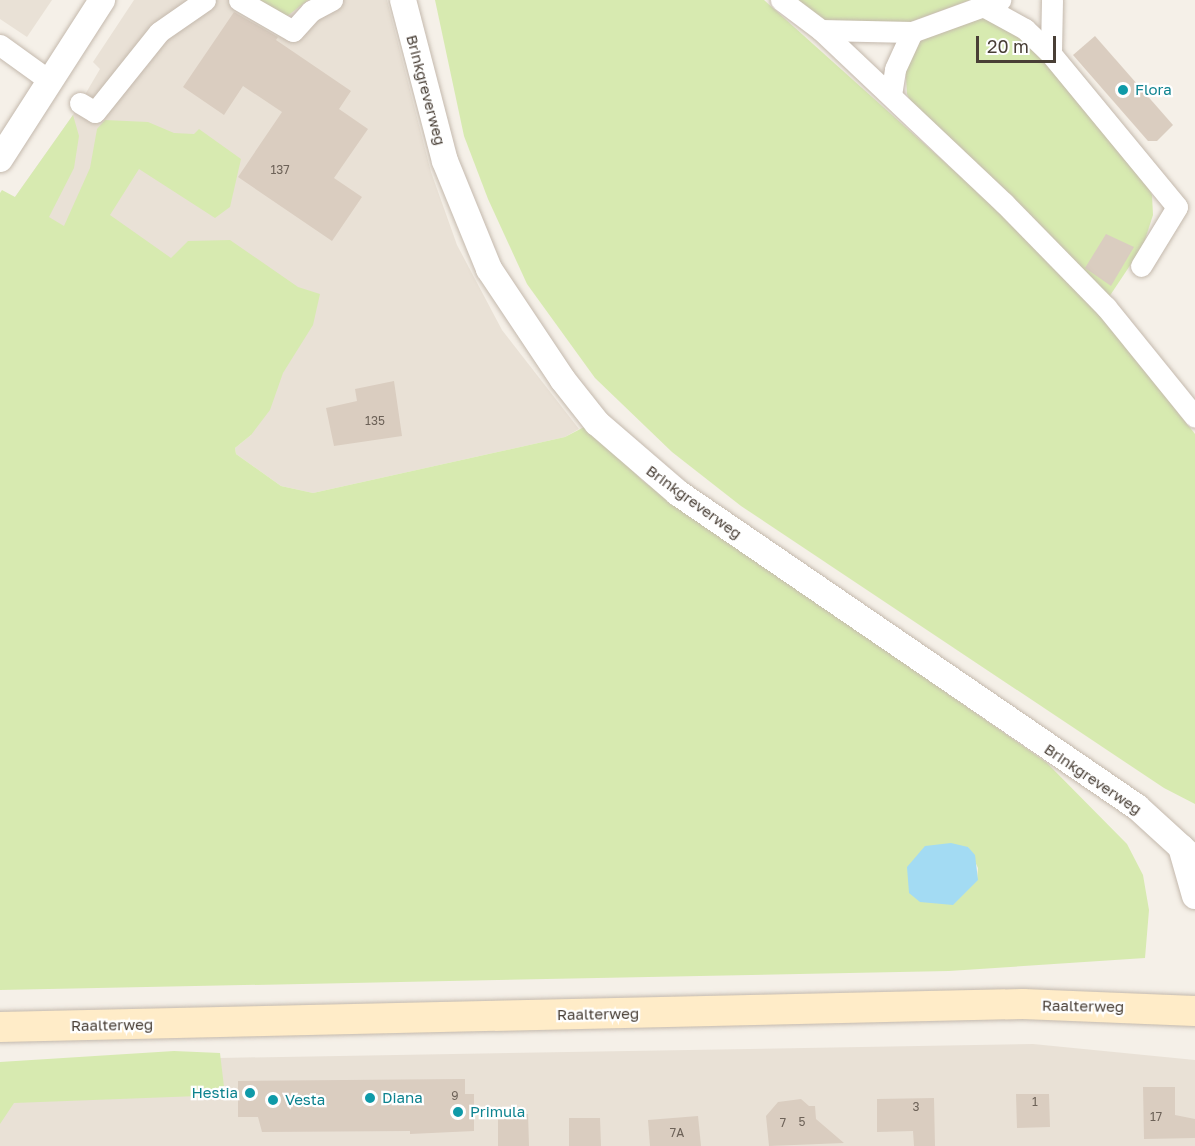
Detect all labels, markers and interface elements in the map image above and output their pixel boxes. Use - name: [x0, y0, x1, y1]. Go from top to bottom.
- scale bar: [979, 24, 1058, 62]
- street label: Brinkgreverweg: [403, 33, 449, 147]
- text: 20 m: [987, 35, 1029, 57]
- place label: Flora: [1135, 81, 1172, 99]
- marker: Flora: [1116, 83, 1130, 97]
- house number: 137: [270, 163, 290, 177]
- house number: 135: [365, 414, 385, 428]
- street label: Brinkgreverweg: [643, 461, 745, 543]
- street label: Brinkgreverweg: [1041, 740, 1145, 818]
- street label: Raalterweg: [1042, 996, 1124, 1016]
- street label: Raalterweg: [557, 1004, 639, 1024]
- street label: Raalterweg: [71, 1015, 153, 1035]
- place label: Hestia: [191, 1084, 238, 1102]
- marker: Hestia: [243, 1086, 257, 1100]
- place label: Diana: [382, 1089, 423, 1107]
- house number: 9: [451, 1089, 459, 1103]
- place label: Vesta: [285, 1091, 325, 1109]
- marker: Diana: [363, 1091, 377, 1105]
- marker: Vesta: [266, 1093, 280, 1107]
- house number: 1: [1032, 1095, 1038, 1109]
- house number: 3: [912, 1100, 920, 1114]
- place label: Primula: [470, 1103, 525, 1121]
- marker: Primula: [451, 1105, 465, 1119]
- house number: 17: [1150, 1110, 1162, 1124]
- house number: 5: [799, 1115, 805, 1129]
- house number: 7: [780, 1116, 786, 1130]
- house number: 7A: [670, 1126, 684, 1140]

